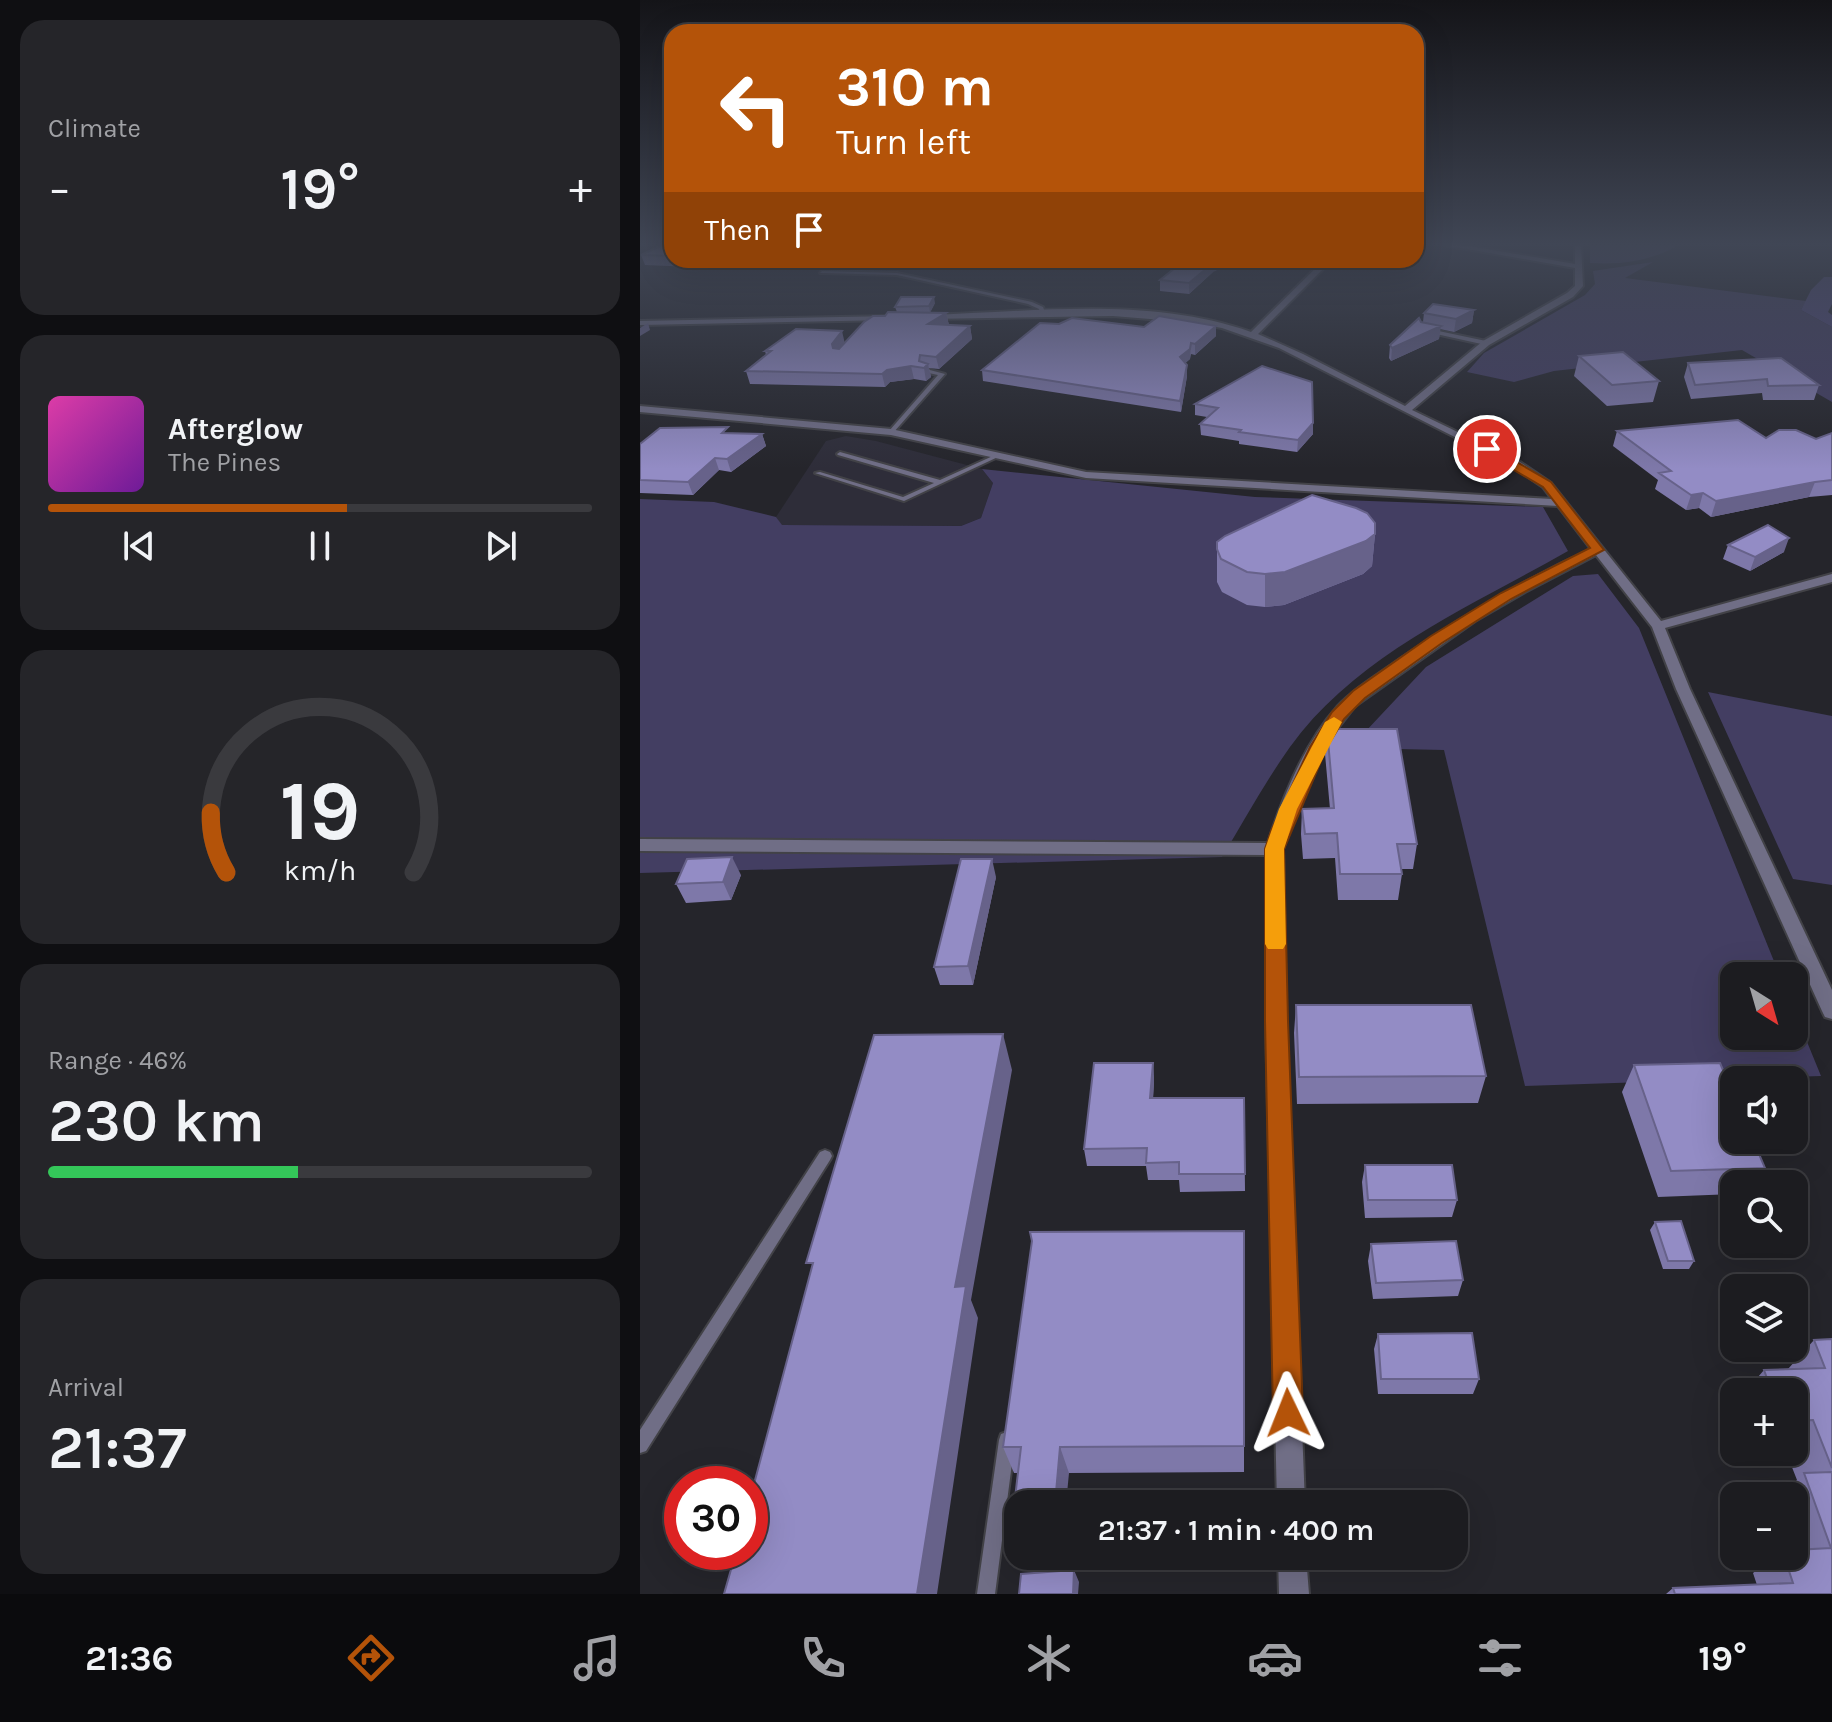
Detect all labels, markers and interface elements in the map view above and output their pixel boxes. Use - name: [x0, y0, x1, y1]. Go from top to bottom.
- text: 310 m: [836, 54, 994, 119]
- icon: left: [704, 56, 808, 160]
- text: Climate: [48, 113, 141, 144]
- text: Turn left: [836, 121, 971, 163]
- text: 19°: [280, 154, 360, 224]
- text: −: [48, 163, 71, 214]
- text: +: [569, 163, 592, 214]
- icon: arrive: [787, 208, 831, 252]
- text: Then: [704, 212, 771, 248]
- text: Afterglow: [168, 411, 303, 447]
- pin: [1453, 415, 1521, 483]
- icon: arrive: [1465, 427, 1509, 471]
- text: The Pines: [168, 447, 281, 478]
- icon: previous: [117, 524, 161, 568]
- icon: pause: [298, 524, 342, 568]
- icon: next: [479, 524, 523, 568]
- text: 19: [280, 763, 360, 860]
- text: km/h: [284, 854, 356, 887]
- north arrow: [1720, 962, 1808, 1050]
- map controls: [1720, 962, 1808, 1570]
- text: Range · 46%: [48, 1045, 187, 1076]
- button: sound: [1720, 1066, 1808, 1154]
- text: 230 km: [48, 1086, 265, 1156]
- button: search: [1720, 1170, 1808, 1258]
- button: layers: [1720, 1274, 1808, 1362]
- position arrow: [1246, 1371, 1330, 1455]
- text: Arrival: [48, 1372, 124, 1403]
- button: +: [1720, 1378, 1808, 1466]
- text: 21:37: [48, 1413, 187, 1483]
- speed limit sign: 30: [664, 1466, 768, 1570]
- button: −: [1720, 1482, 1808, 1570]
- text: 21:37 · 1 min · 400 m: [1098, 1512, 1374, 1548]
- icon: directions: [343, 1630, 399, 1686]
- icon: music: [569, 1630, 625, 1686]
- icon: phone: [795, 1630, 851, 1686]
- icon: climate: [1021, 1630, 1077, 1686]
- icon: car: [1247, 1630, 1303, 1686]
- icon: filters: [1472, 1630, 1528, 1686]
- text: 21:36: [85, 1637, 173, 1679]
- text: 19°: [1698, 1637, 1747, 1679]

